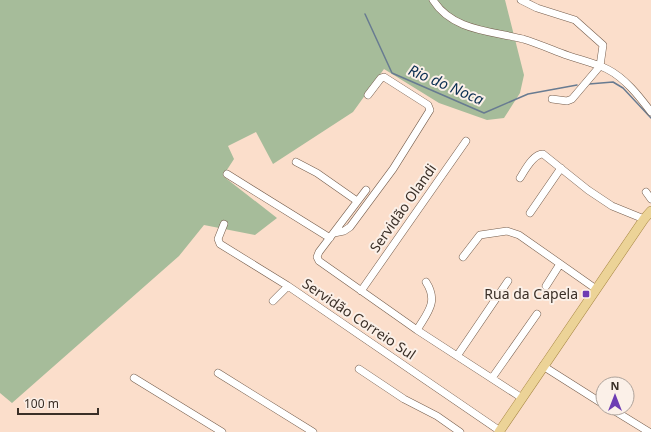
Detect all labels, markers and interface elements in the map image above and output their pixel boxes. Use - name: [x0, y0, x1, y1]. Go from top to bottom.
- water label: Rio do Noca: [406, 59, 488, 109]
- street label: Servidão Olandi: [365, 160, 440, 256]
- street label: Servidão Correio Sul: [299, 274, 420, 364]
- place label: Rua da Capela: [484, 284, 578, 303]
- marker: Rua da Capela: [581, 289, 591, 299]
- north arrow: [595, 376, 635, 416]
- text: N: [611, 378, 619, 393]
- scale bar: [18, 390, 98, 416]
- text: 100 m: [24, 395, 59, 412]

